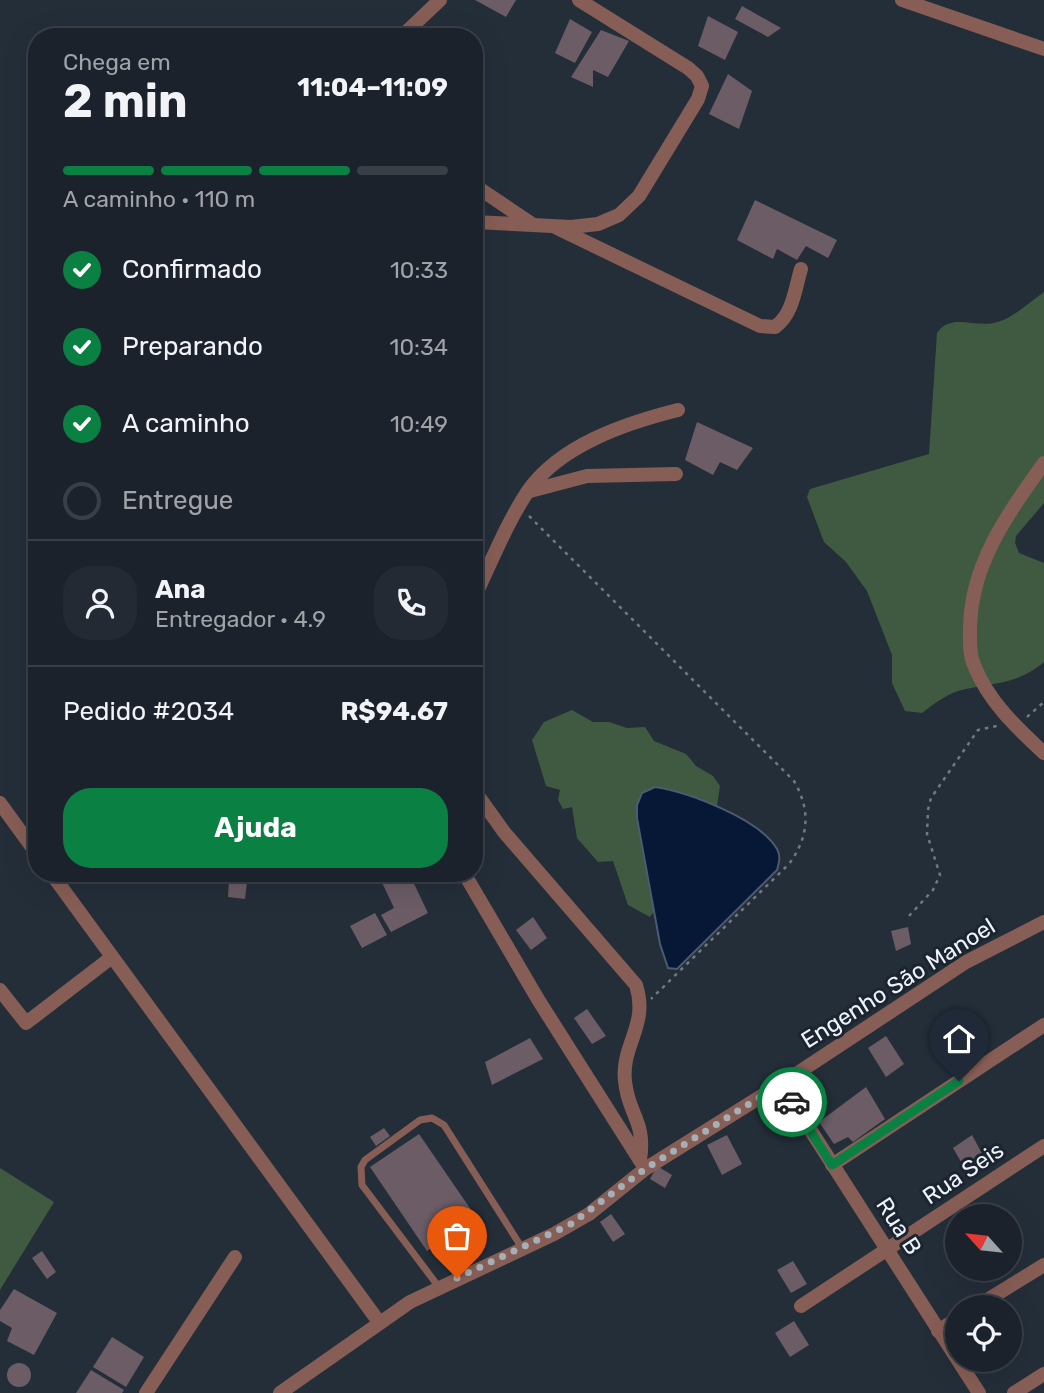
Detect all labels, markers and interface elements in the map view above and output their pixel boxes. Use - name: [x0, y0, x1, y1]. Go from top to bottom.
- text: Chega em: [63, 48, 171, 76]
- text: 11:04–11:09: [297, 72, 448, 103]
- text: 2 min: [63, 74, 188, 129]
- text: A caminho · 110 m: [63, 185, 255, 213]
- icon: check: [63, 251, 101, 289]
- text: Confirmado: [122, 254, 262, 285]
- text: 10:33: [390, 256, 448, 284]
- icon: check: [63, 328, 101, 366]
- text: Preparando: [122, 331, 263, 362]
- text: 10:34: [390, 333, 448, 361]
- icon: check: [63, 405, 101, 443]
- text: A caminho: [122, 408, 250, 439]
- text: 10:49: [390, 410, 448, 438]
- text: Entregue: [122, 485, 233, 516]
- button: person: [63, 566, 137, 640]
- button: phone: [374, 566, 448, 640]
- text: Ana: [155, 574, 206, 605]
- text: Entregador · 4.9: [155, 605, 326, 633]
- text: Pedido #2034: [63, 696, 234, 727]
- text: R$94.67: [340, 696, 448, 727]
- button: Ajuda: [63, 788, 448, 868]
- street label: Engenho São Manoel: [796, 912, 1000, 1054]
- pin: [929, 1009, 989, 1081]
- icon: home: [940, 1020, 978, 1058]
- courier: [757, 1067, 827, 1137]
- icon: car: [773, 1083, 811, 1121]
- street label: Rua Seis: [917, 1136, 1009, 1210]
- street label: Rua B: [870, 1192, 928, 1260]
- north arrow: [945, 1204, 1022, 1281]
- map controls: [945, 1204, 1022, 1372]
- pin: [427, 1206, 487, 1278]
- icon: bag: [438, 1217, 476, 1255]
- button: locate: [945, 1295, 1022, 1372]

